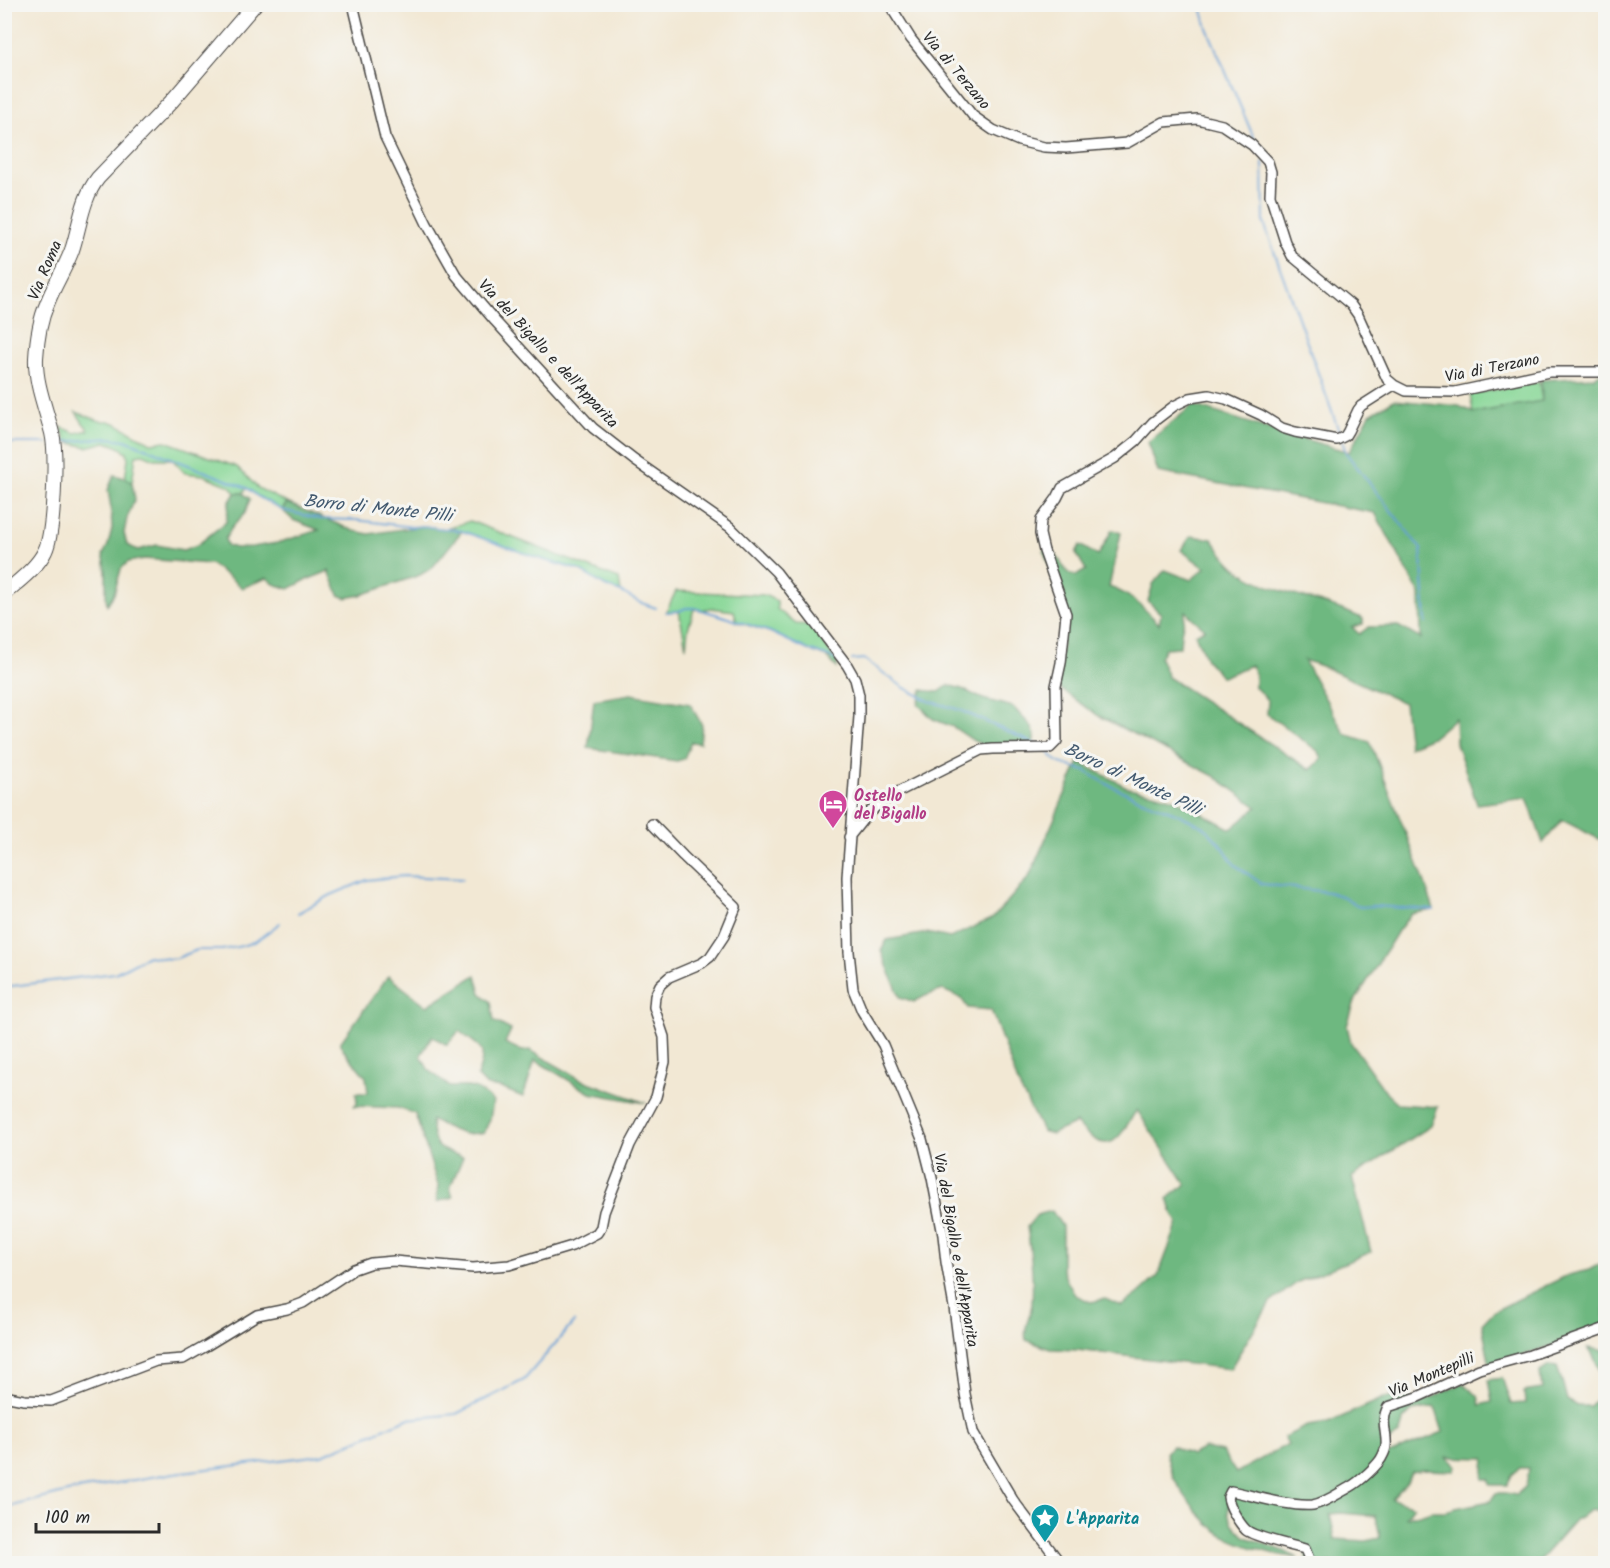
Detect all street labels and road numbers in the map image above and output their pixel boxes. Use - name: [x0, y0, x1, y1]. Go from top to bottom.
- street label: Via di Terzano: [915, 26, 996, 116]
- street label: Via Roma: [22, 237, 69, 305]
- street label: Via del Bigallo e dell'Apparita: [472, 274, 624, 434]
- street label: Via di Terzano: [1443, 347, 1542, 390]
- street label: Via del Bigallo e dell'Apparita: [926, 1151, 985, 1349]
- street label: Via Montepilli: [1385, 1346, 1480, 1405]

